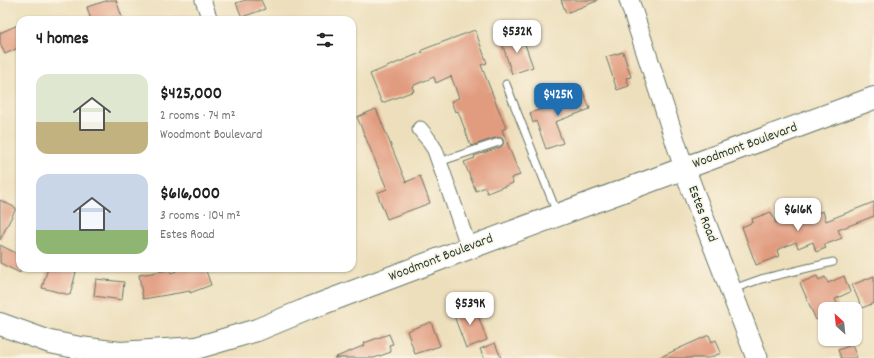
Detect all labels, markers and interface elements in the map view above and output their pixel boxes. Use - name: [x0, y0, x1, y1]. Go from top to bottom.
- pin: $532K: [489, 20, 545, 54]
- text: $532K: [502, 23, 532, 42]
- text: 4 homes: [36, 28, 89, 52]
- icon: filters: [314, 29, 336, 51]
- text: $425,000: [160, 83, 222, 107]
- pin: $425K: [530, 83, 586, 117]
- text: $425K: [543, 86, 573, 105]
- icon: home: [68, 90, 116, 138]
- text: 2 rooms · 74 m²: [160, 107, 235, 126]
- street label: Woodmont Boulevard: [690, 118, 800, 174]
- text: Woodmont Boulevard: [160, 126, 262, 145]
- text: $616,000: [160, 183, 220, 207]
- street label: Estes Road: [682, 183, 722, 245]
- icon: home: [68, 190, 116, 238]
- pin: $616K: [770, 198, 826, 232]
- text: $616K: [784, 201, 812, 220]
- text: 3 rooms · 104 m²: [160, 207, 240, 226]
- text: Estes Road: [160, 226, 215, 245]
- street label: Woodmont Boulevard: [386, 229, 496, 287]
- pin: $539K: [442, 292, 498, 326]
- text: $539K: [455, 295, 485, 314]
- north arrow: [818, 302, 862, 346]
- map controls: [818, 302, 862, 346]

